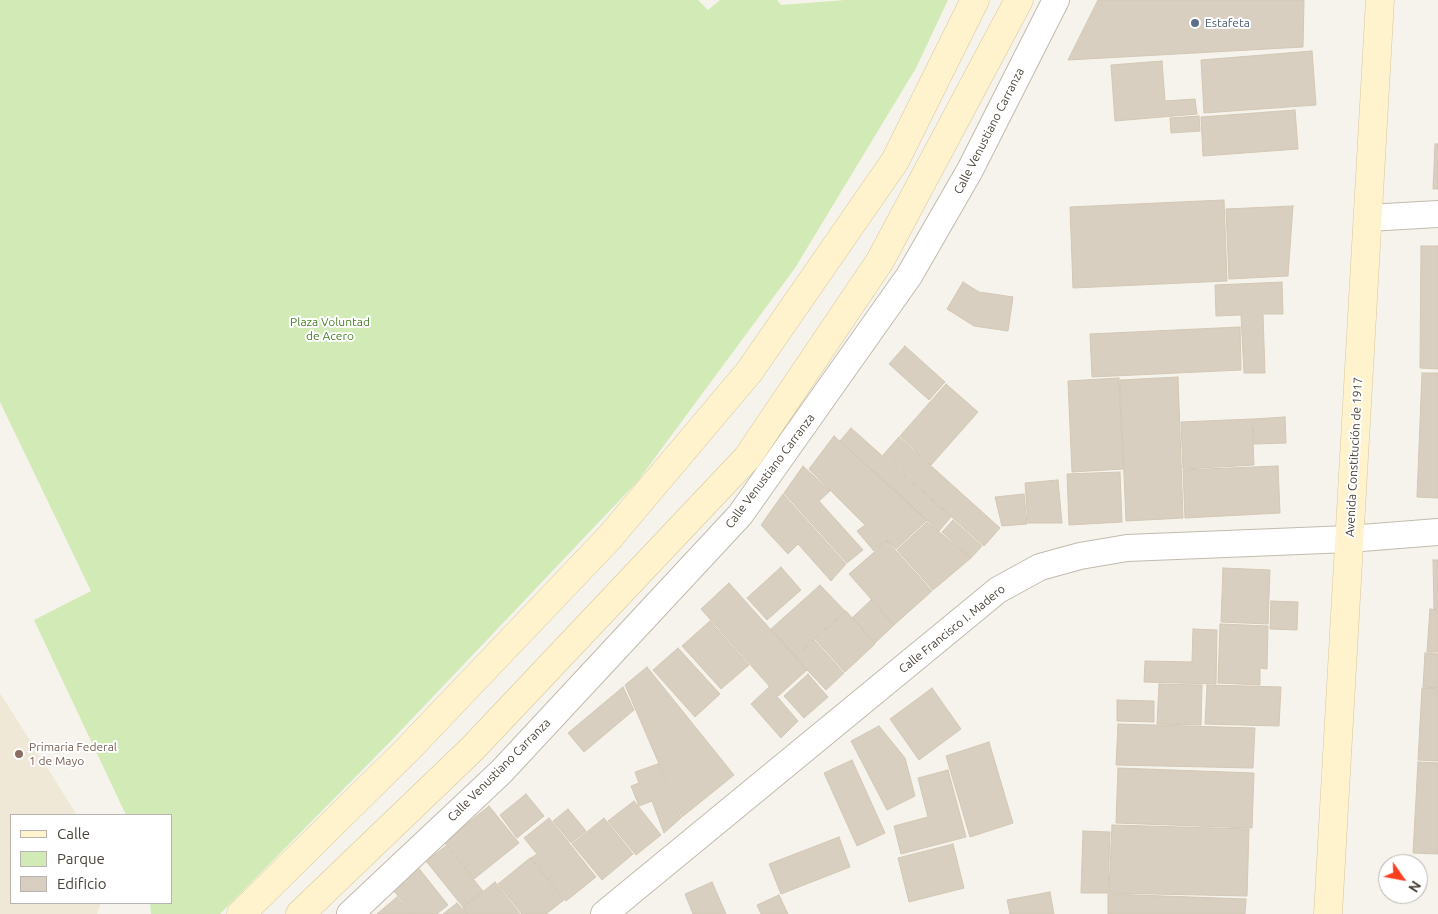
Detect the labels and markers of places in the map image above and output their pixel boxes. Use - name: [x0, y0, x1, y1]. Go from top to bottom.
- place label: Estafeta: [1205, 16, 1250, 30]
- marker: Estafeta: [1189, 17, 1201, 29]
- place label: Primaria Federal 1 de Mayo: [29, 740, 117, 768]
- marker: Primaria Federal 1 de Mayo: [13, 748, 25, 760]

